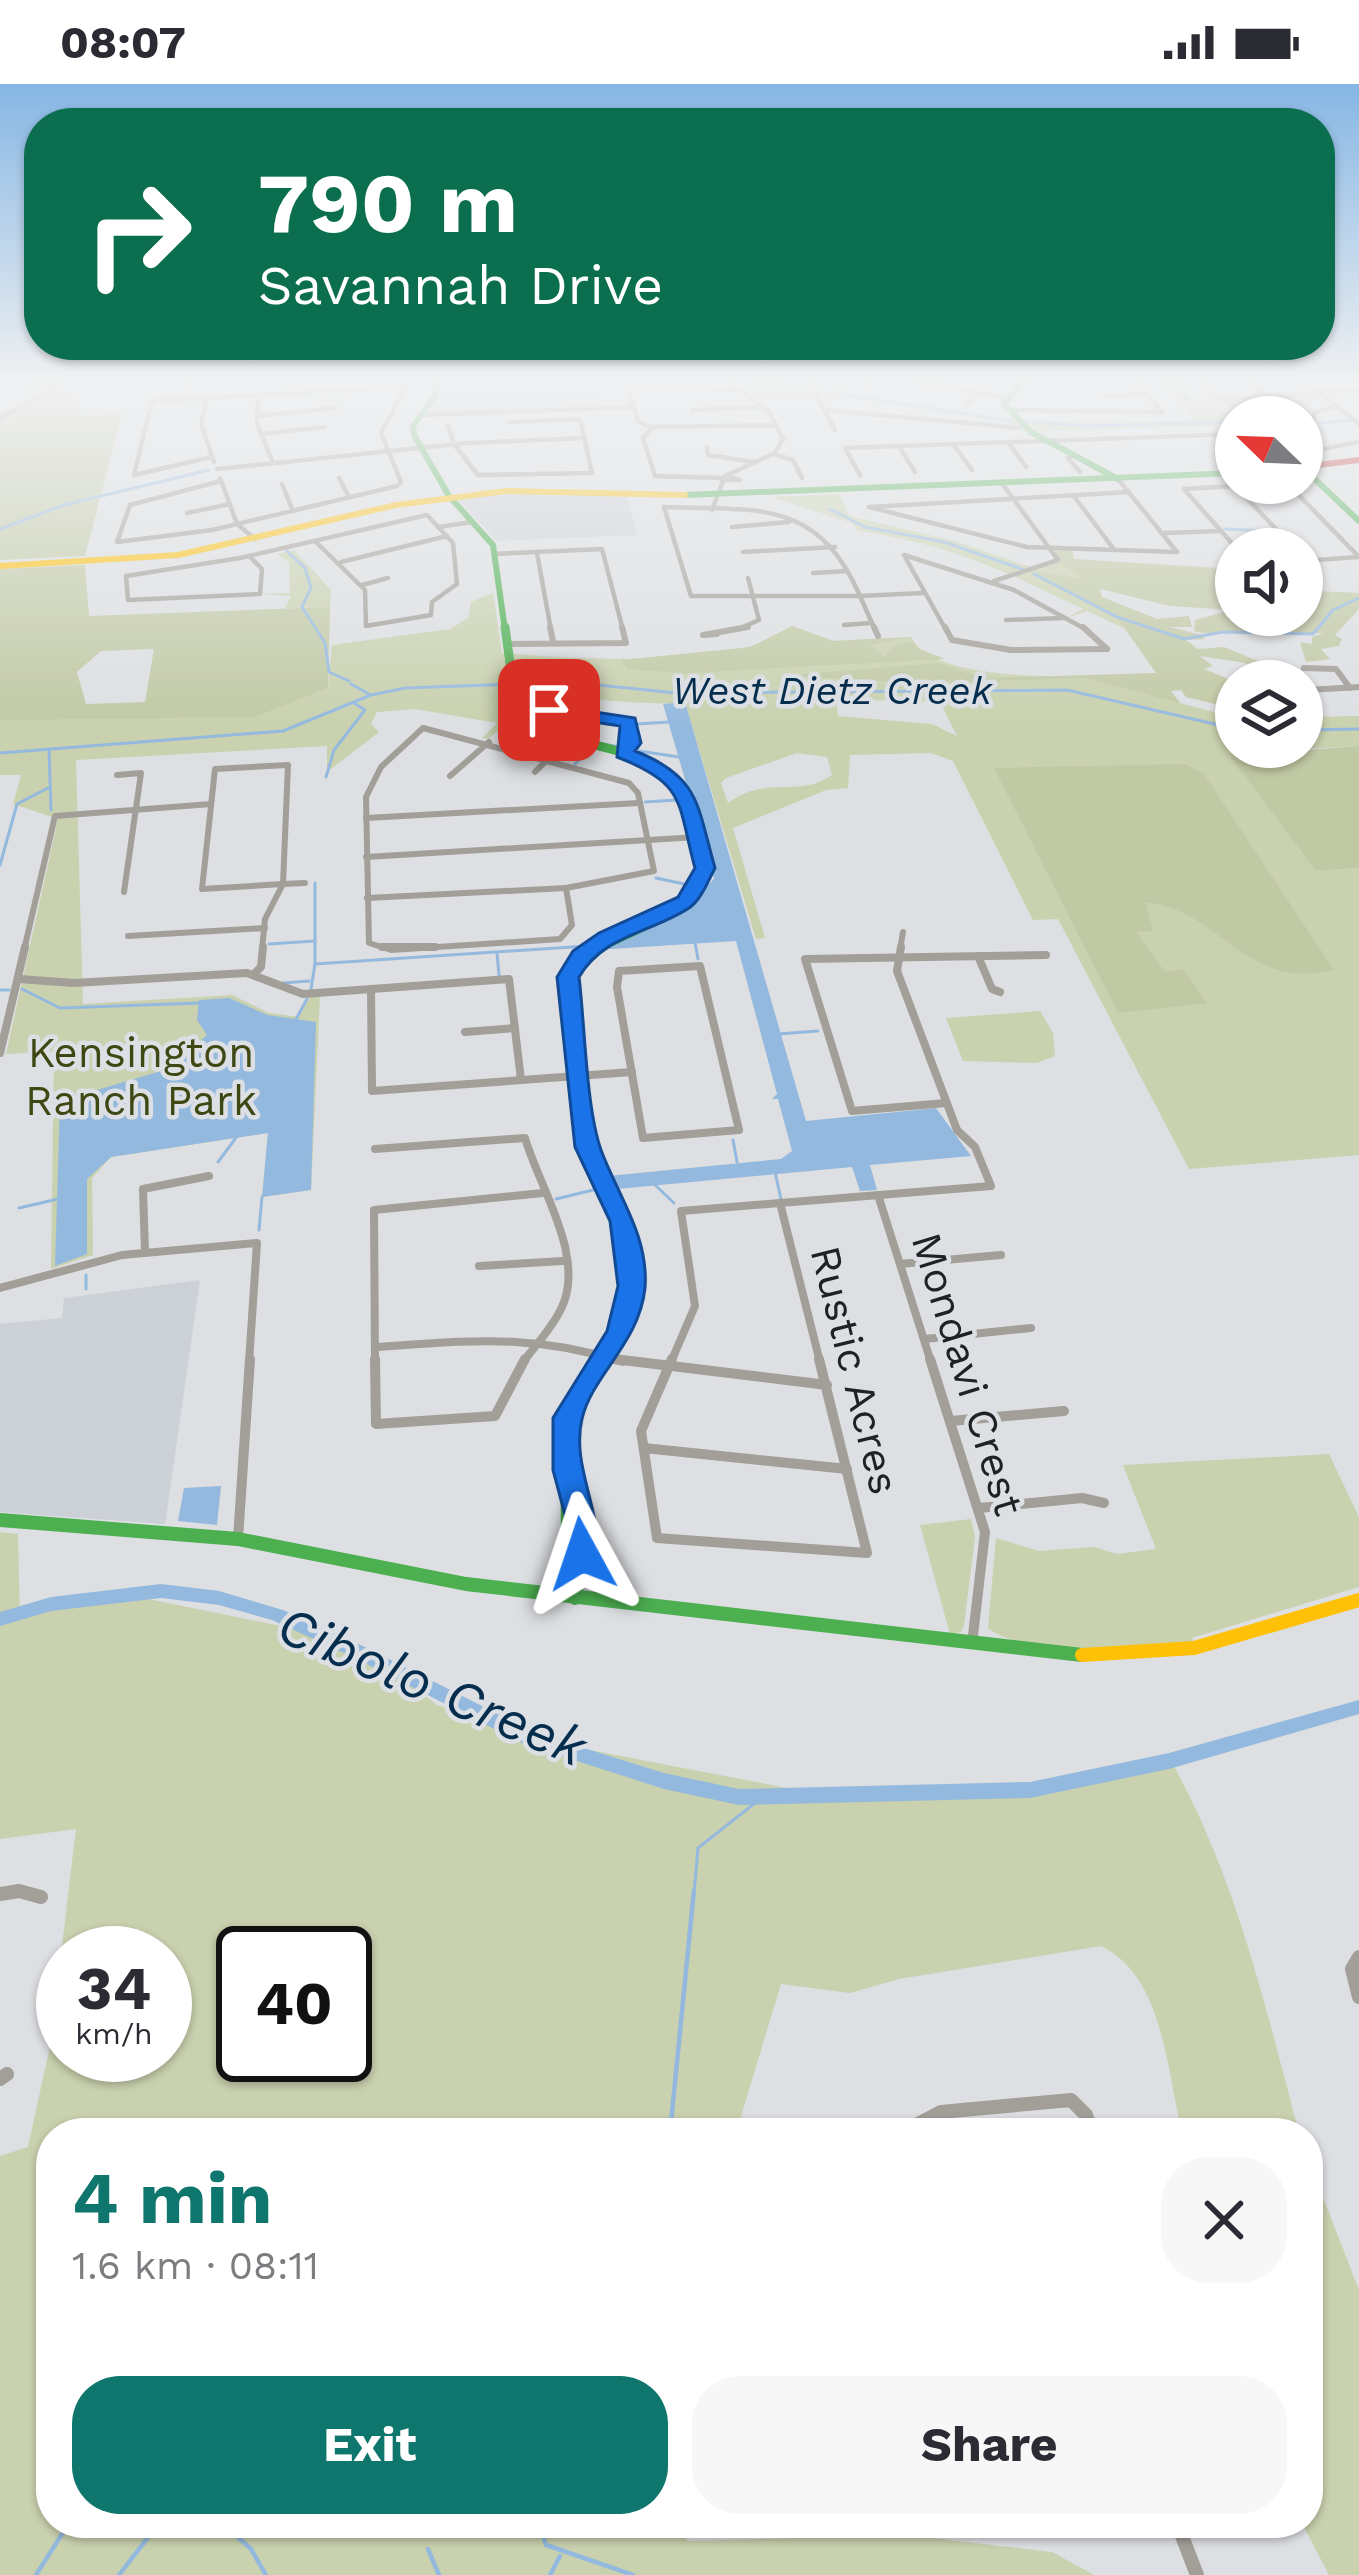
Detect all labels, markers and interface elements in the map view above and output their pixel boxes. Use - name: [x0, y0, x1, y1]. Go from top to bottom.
- text: 08:07: [60, 16, 186, 69]
- text: 790 m: [258, 154, 518, 252]
- icon: right: [60, 156, 216, 312]
- text: Savannah Drive: [258, 254, 663, 317]
- north arrow: [1215, 396, 1323, 504]
- map controls: [1215, 396, 1323, 768]
- button: sound: [1215, 528, 1323, 636]
- pin: [498, 659, 600, 761]
- button: layers: [1215, 660, 1323, 768]
- water label: West Dietz Creek: [672, 668, 994, 713]
- icon: arrive: [516, 677, 582, 743]
- park label: Kensington Ranch Park: [25, 1028, 257, 1125]
- street label: Mondavi Crest: [902, 1227, 1034, 1521]
- street label: Rustic Acres: [800, 1241, 910, 1499]
- position arrow: [519, 1491, 645, 1617]
- water label: Cibolo Creek: [268, 1593, 597, 1780]
- speed limit sign: 40: [216, 1926, 372, 2082]
- text: 34: [77, 1953, 151, 2024]
- text: km/h: [75, 2016, 153, 2051]
- text: 4 min: [72, 2156, 272, 2240]
- button: close: [1161, 2157, 1287, 2283]
- text: 1.6 km · 08:11: [72, 2243, 319, 2288]
- button: Exit: [72, 2376, 668, 2514]
- button: Share: [692, 2376, 1287, 2514]

